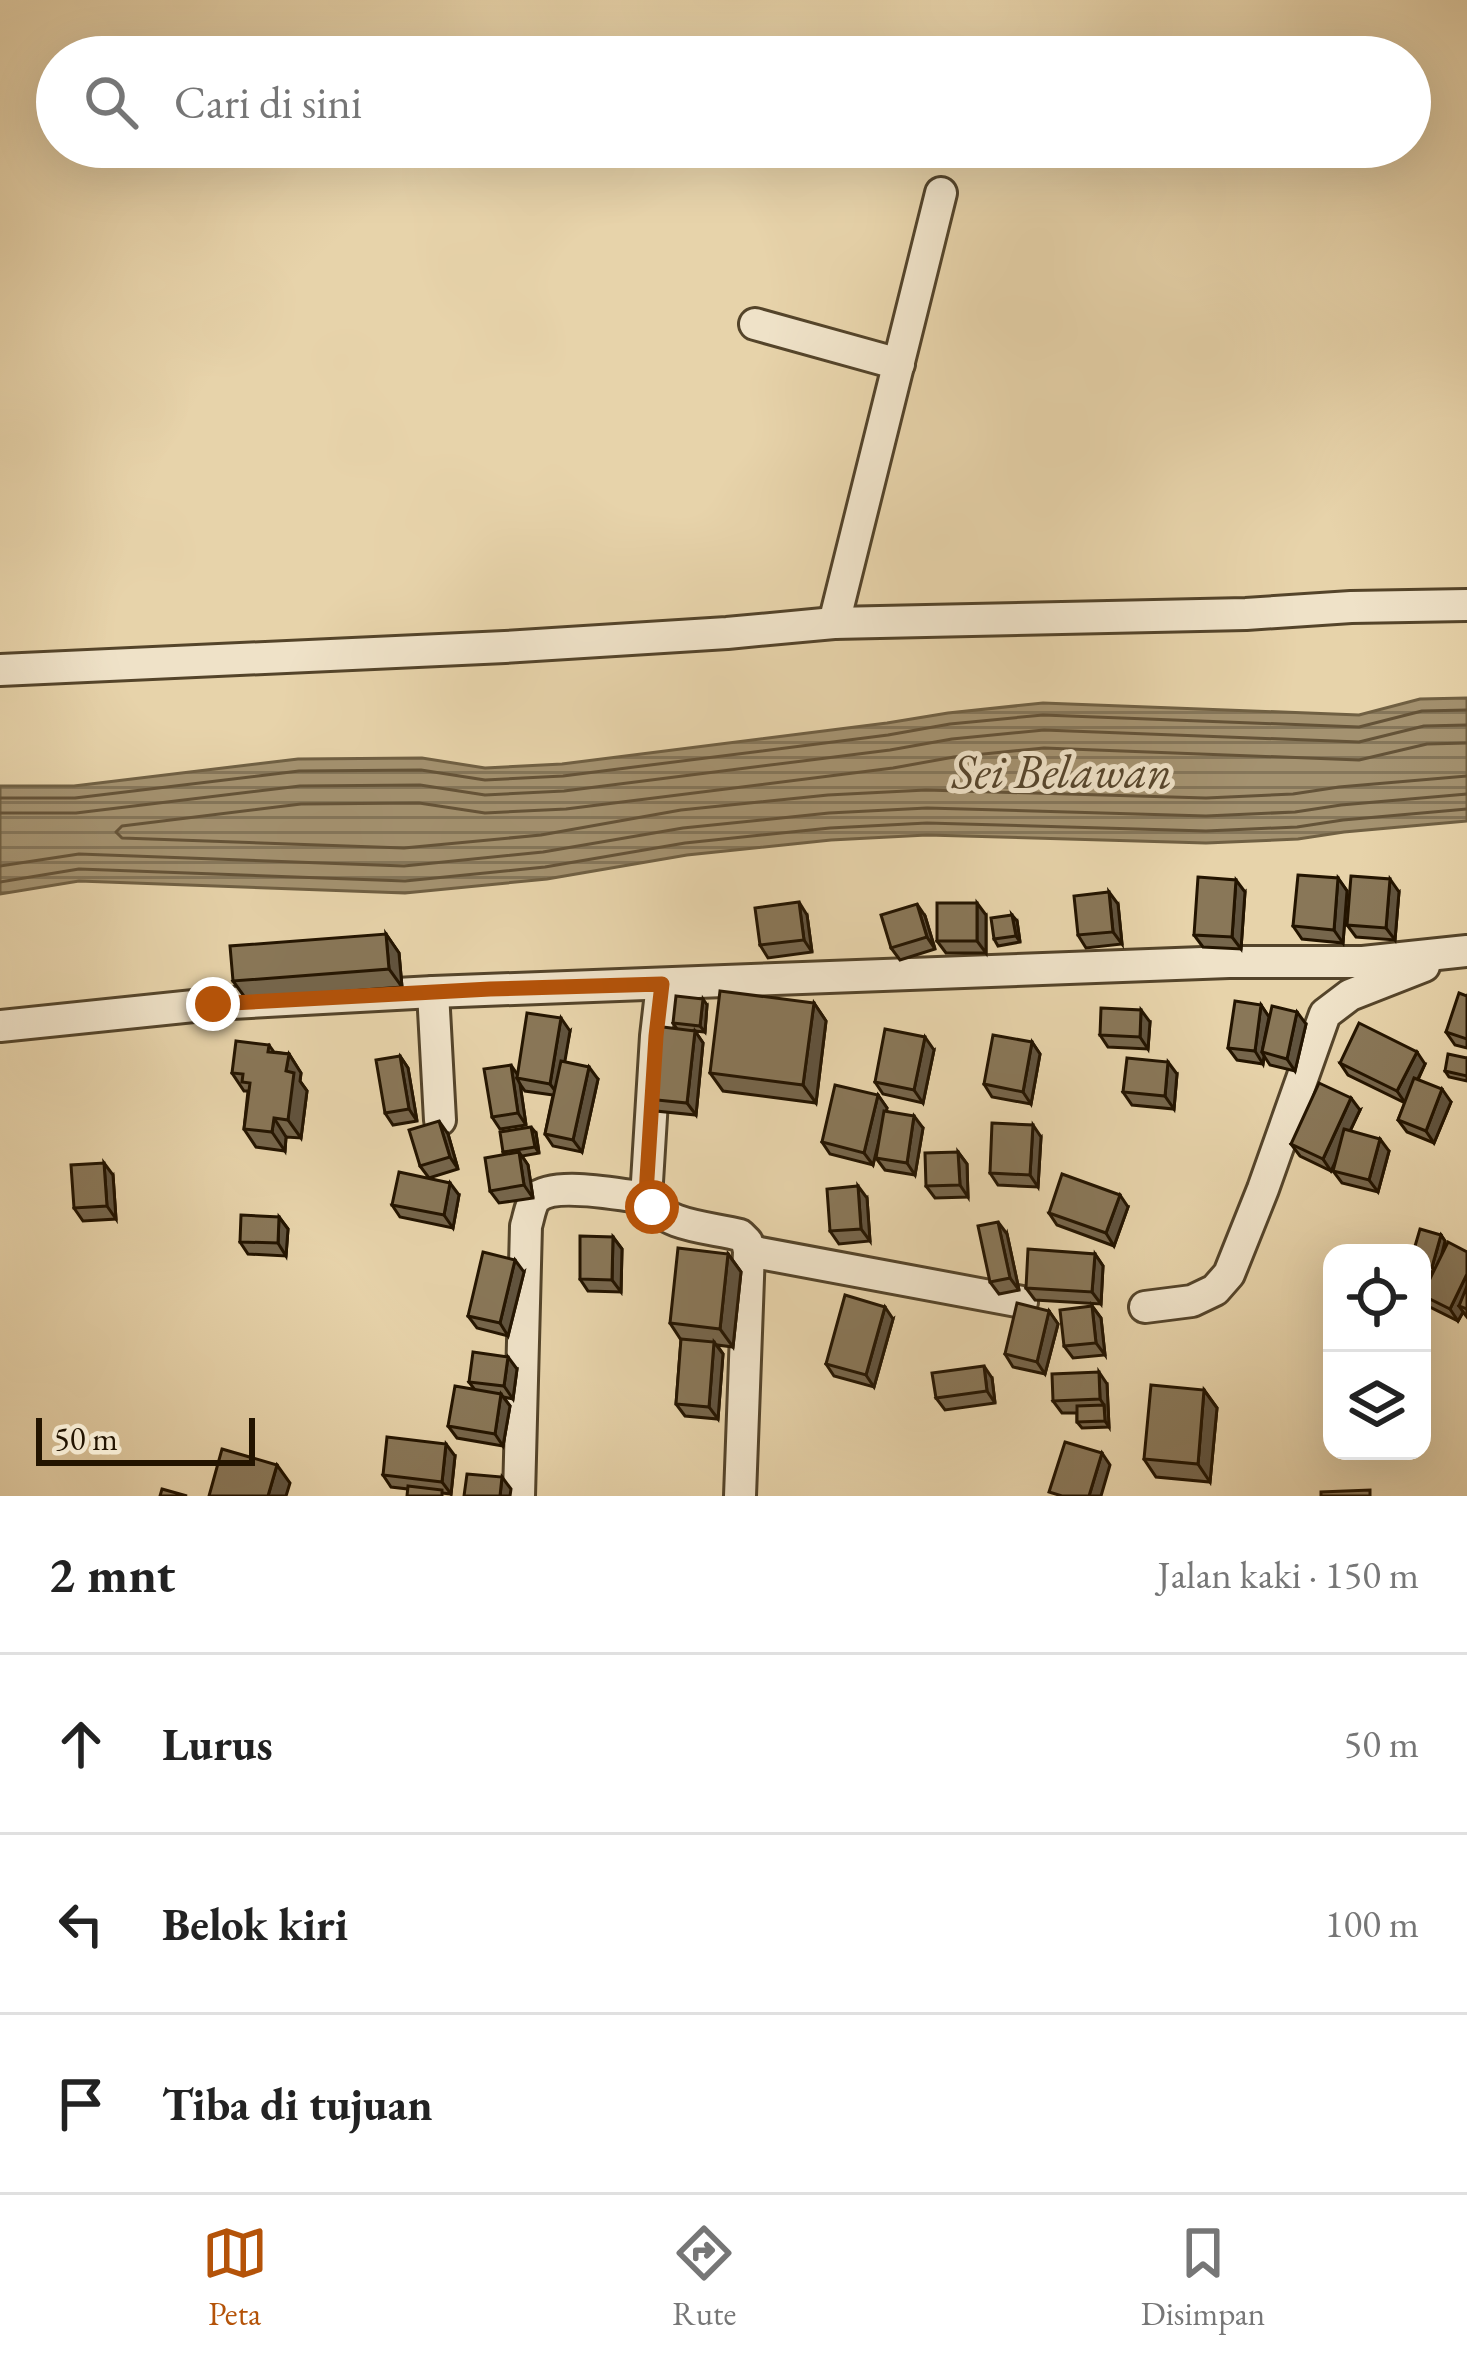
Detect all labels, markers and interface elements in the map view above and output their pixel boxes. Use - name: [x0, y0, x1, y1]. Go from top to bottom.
- search box: [36, 36, 1431, 168]
- icon: search: [78, 69, 144, 135]
- text: Cari di sini: [174, 73, 362, 131]
- water label: Sei Belawan: [951, 740, 1172, 802]
- route end: [186, 977, 240, 1031]
- route start: [625, 1180, 679, 1234]
- map controls: [1323, 1244, 1431, 1460]
- button: locate: [1323, 1244, 1431, 1352]
- button: layers: [1323, 1352, 1431, 1460]
- scale bar: [36, 1412, 255, 1465]
- text: 50 m: [54, 1417, 118, 1460]
- text: 2 mnt: [48, 1541, 175, 1607]
- text: Jalan kaki · 150 m: [1157, 1549, 1419, 1600]
- icon: ahead: [48, 1711, 114, 1777]
- text: Lurus: [162, 1715, 273, 1773]
- text: 50 m: [1343, 1718, 1419, 1769]
- icon: left: [48, 1891, 114, 1957]
- text: Belok kiri: [162, 1895, 348, 1953]
- text: 100 m: [1325, 1898, 1419, 1949]
- icon: arrive: [48, 2071, 114, 2137]
- text: Tiba di tujuan: [162, 2075, 433, 2133]
- tab: Peta: [202, 2220, 268, 2335]
- tab: Rute: [671, 2220, 737, 2335]
- tab: Disimpan: [1141, 2220, 1265, 2335]

